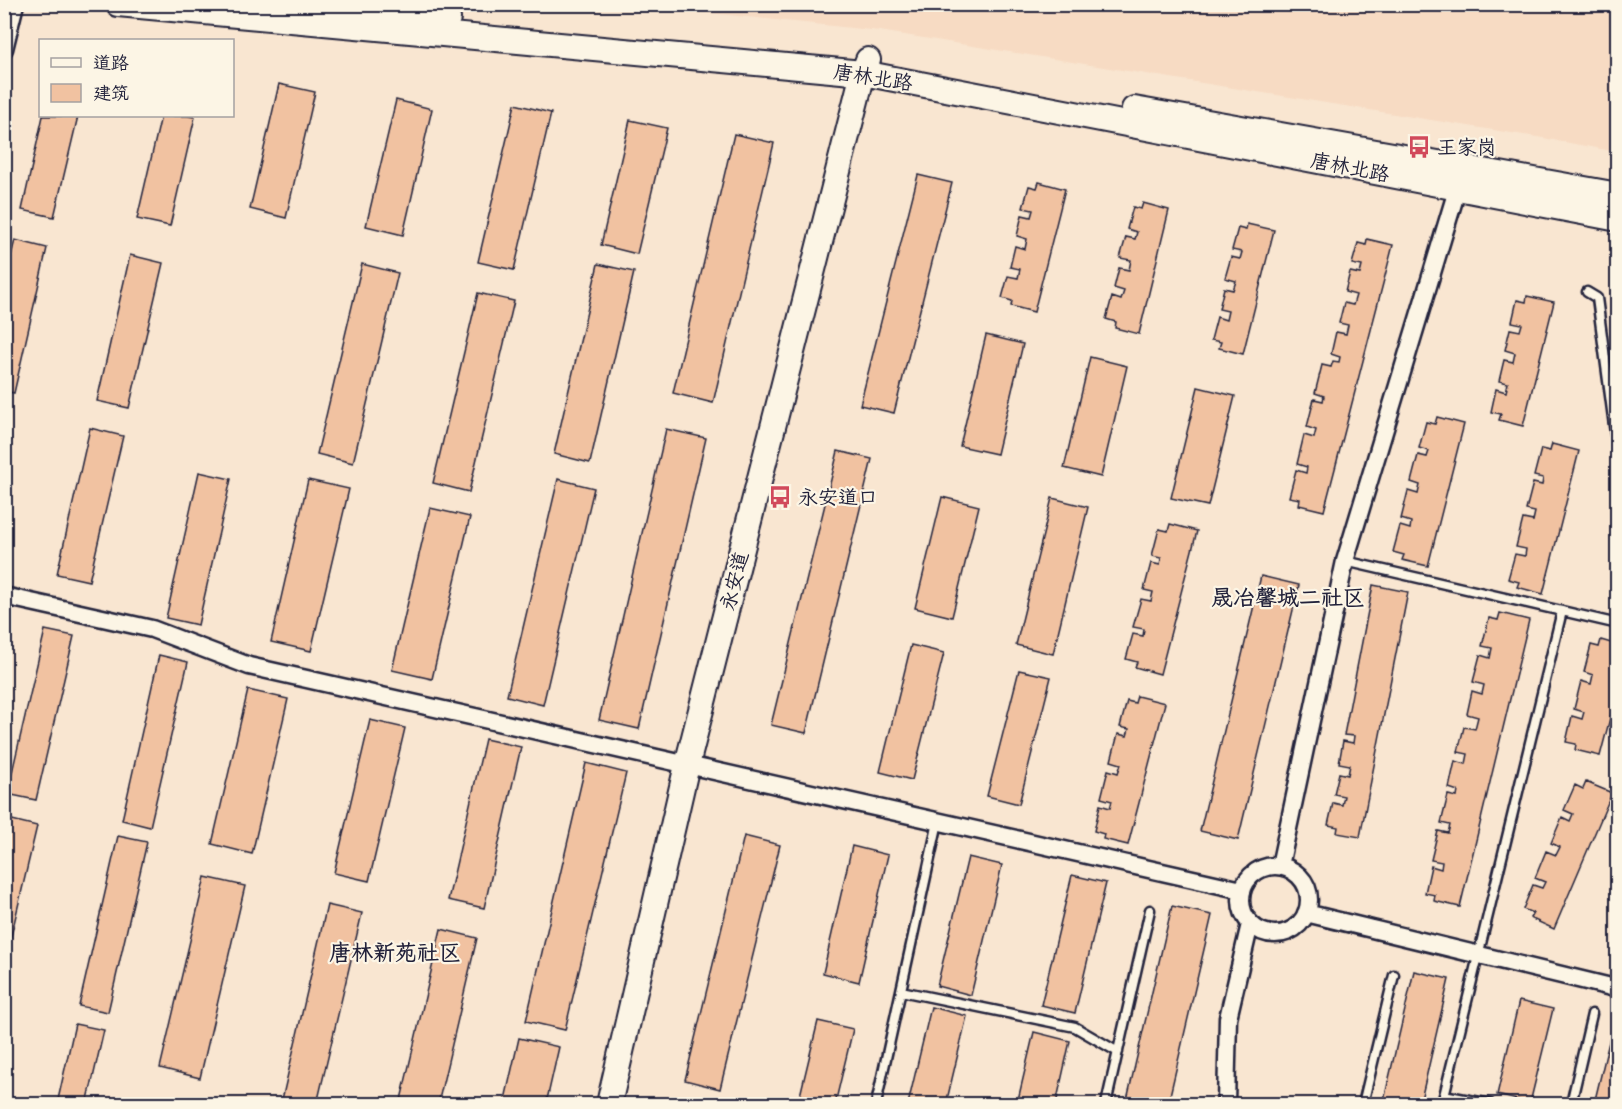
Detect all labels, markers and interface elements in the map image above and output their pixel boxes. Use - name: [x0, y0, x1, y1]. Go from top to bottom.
- legend: [39, 39, 234, 117]
- text: 道路: [93, 51, 129, 76]
- street label: 唐林北路: [831, 58, 916, 98]
- text: 建筑: [93, 81, 129, 106]
- bus stop icon: 王家岗: [1406, 134, 1432, 160]
- place label: 王家岗: [1437, 134, 1497, 162]
- street label: 唐林北路: [1308, 147, 1393, 190]
- bus stop icon: 永安道口: [767, 484, 793, 510]
- place label: 永安道口: [798, 484, 878, 512]
- street label: 永安道: [714, 549, 756, 614]
- district label: 晟冶馨城二社区: [1211, 583, 1365, 614]
- district label: 唐林新苑社区: [329, 938, 461, 969]

